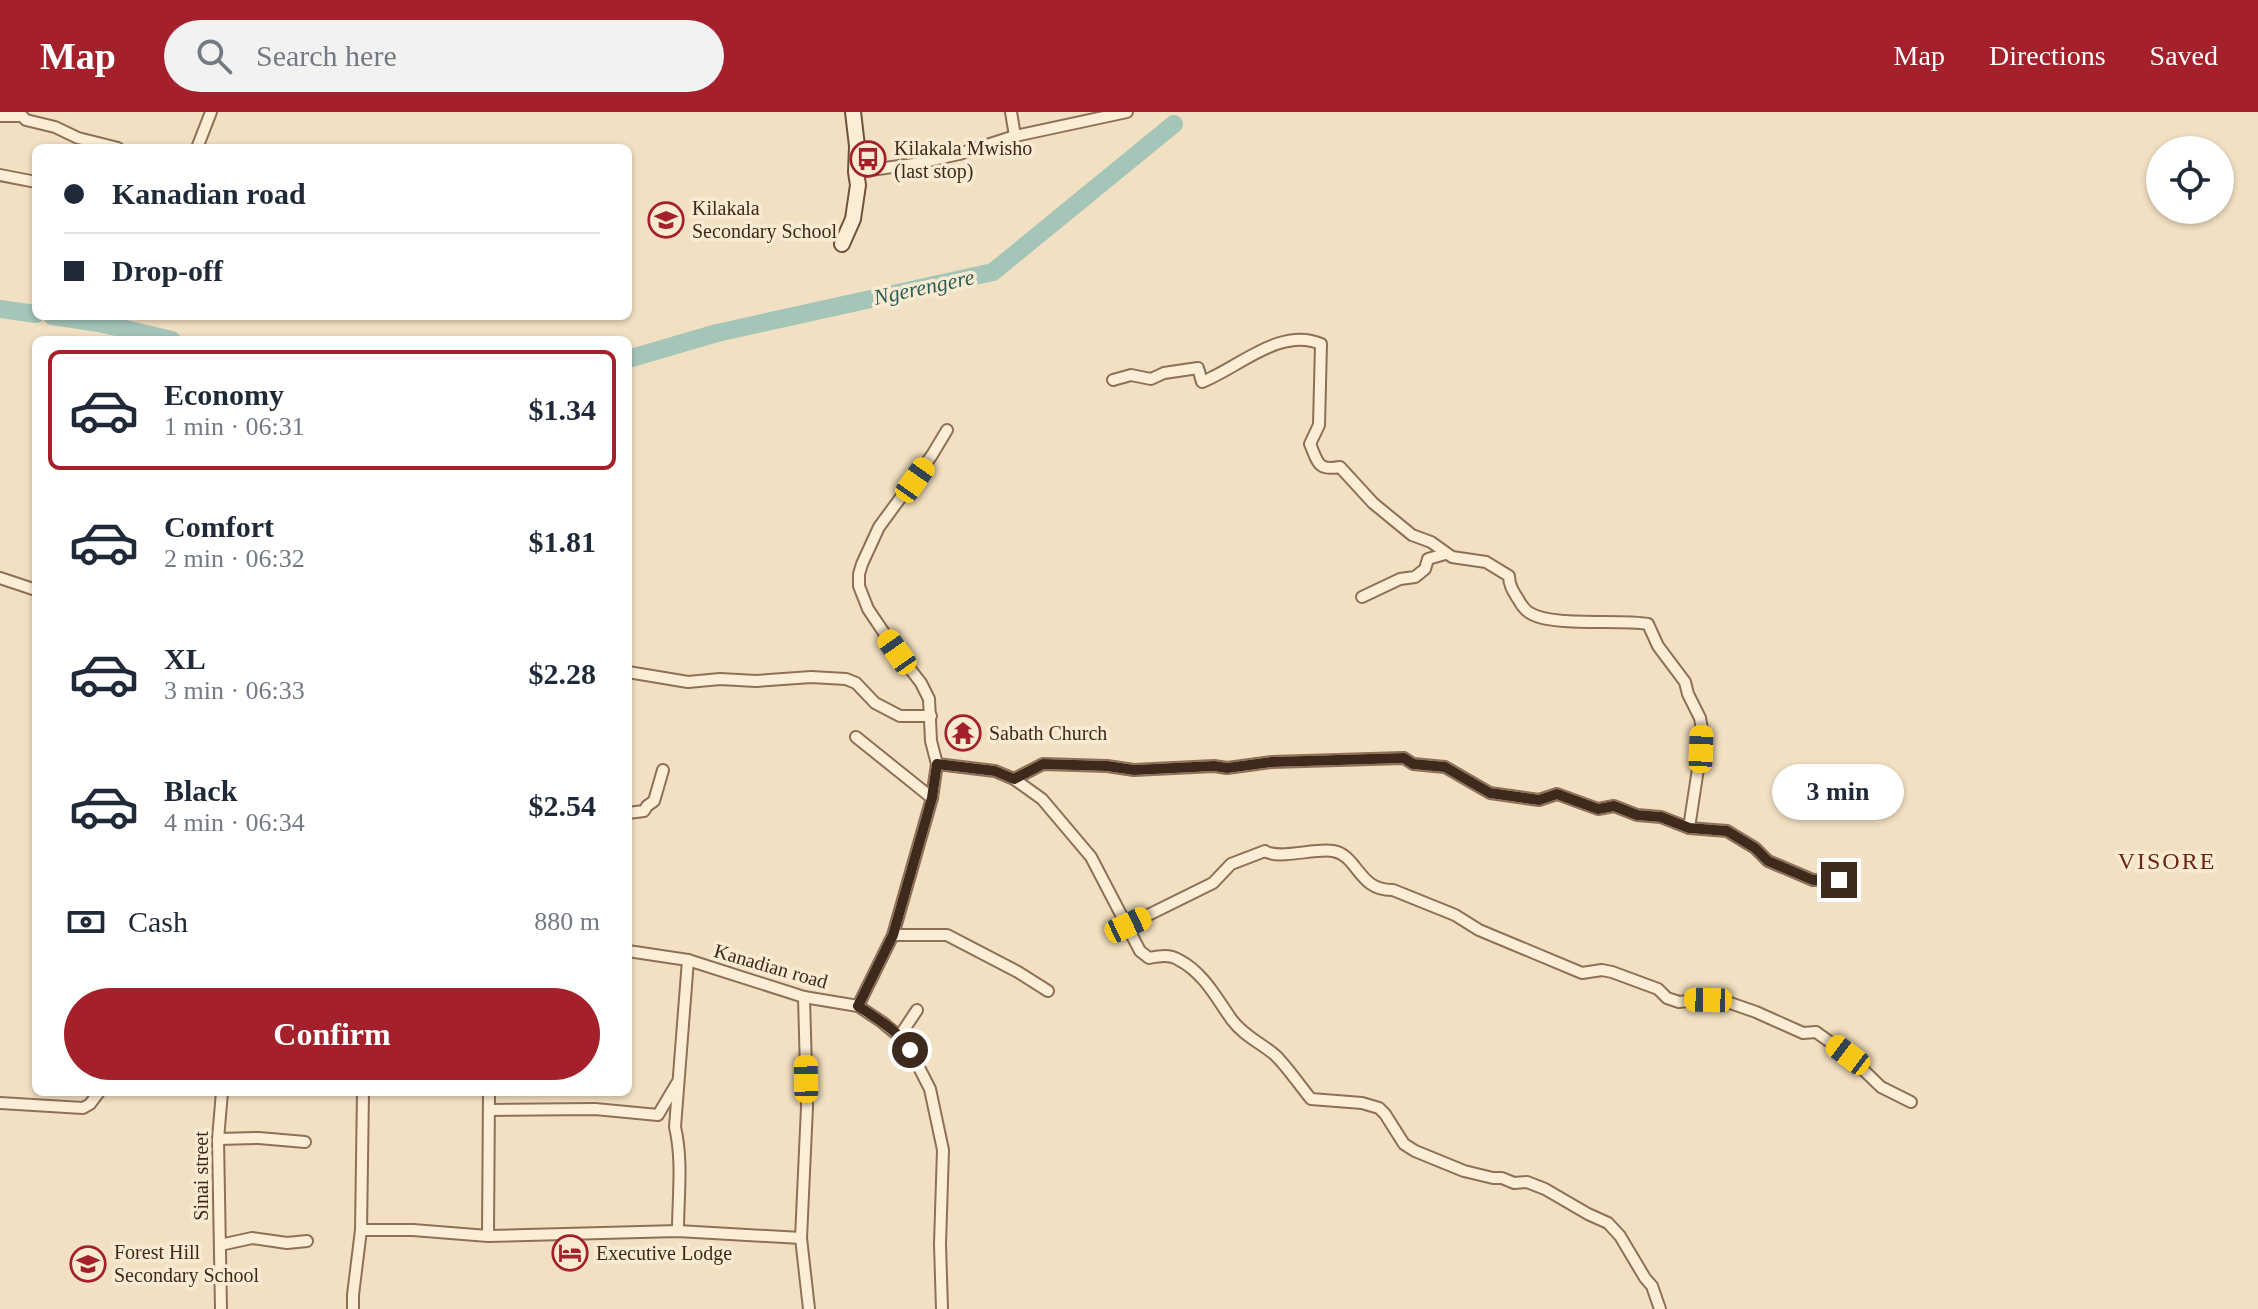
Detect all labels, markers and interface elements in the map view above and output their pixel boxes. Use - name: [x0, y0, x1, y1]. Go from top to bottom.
- search box: [164, 20, 724, 92]
- icon: search: [192, 34, 236, 78]
- text: Map: [40, 35, 116, 77]
- text: Search here: [256, 39, 397, 72]
- text: Map: [1894, 40, 1945, 71]
- text: Directions: [1989, 40, 2106, 71]
- text: Saved: [2150, 40, 2218, 71]
- map controls: [2146, 136, 2234, 224]
- button: locate: [2146, 136, 2234, 224]
- place label: Kilakala Mwisho (last stop): [894, 137, 1032, 183]
- bus stop icon: Kilakala Mwisho (last stop): [849, 140, 887, 178]
- text: Kanadian road: [112, 177, 306, 210]
- place label: Kilakala Secondary School: [692, 197, 837, 243]
- school or university icon: Kilakala Secondary School: [647, 201, 685, 239]
- text: Drop-off: [112, 254, 223, 287]
- water label: Ngerengere: [870, 264, 977, 310]
- icon: car: [68, 374, 140, 446]
- text: Economy: [164, 378, 284, 411]
- text: $1.34: [529, 393, 596, 426]
- text: 1 min · 06:31: [164, 412, 305, 441]
- car: [891, 453, 939, 507]
- icon: car: [68, 506, 140, 578]
- text: Comfort: [164, 510, 274, 543]
- text: $1.81: [529, 525, 596, 558]
- text: 2 min · 06:32: [164, 544, 305, 573]
- car: [873, 625, 921, 679]
- icon: car: [68, 638, 140, 710]
- text: XL: [164, 642, 206, 675]
- text: $2.28: [529, 657, 596, 690]
- text: 3 min · 06:33: [164, 676, 305, 705]
- temple icon: Sabath Church: [944, 714, 982, 752]
- place label: Sabath Church: [989, 722, 1107, 744]
- car: [1688, 725, 1714, 773]
- callout: 3 min: [1773, 764, 1905, 820]
- icon: car: [68, 770, 140, 842]
- text: Black: [164, 774, 237, 807]
- text: 3 min: [1807, 777, 1869, 806]
- text: $2.54: [529, 789, 596, 822]
- text: 4 min · 06:34: [164, 808, 305, 837]
- district label: VISORE: [2118, 848, 2216, 874]
- route end: [1821, 862, 1857, 898]
- icon: cash: [64, 900, 108, 944]
- car: [1101, 904, 1155, 946]
- text: Cash: [128, 905, 188, 938]
- text: 880 m: [534, 907, 600, 936]
- street label: Kanadian road: [712, 939, 830, 993]
- button: Confirm: [64, 988, 600, 1080]
- car: [1684, 988, 1732, 1012]
- car: [1822, 1031, 1874, 1079]
- route start: [892, 1032, 928, 1068]
- car: [794, 1055, 818, 1103]
- street label: Sinai street: [190, 1131, 212, 1221]
- hotel icon: Executive Lodge: [551, 1234, 589, 1272]
- place label: Forest Hill Secondary School: [114, 1241, 259, 1287]
- place label: Executive Lodge: [596, 1242, 732, 1265]
- school or university icon: Forest Hill Secondary School: [69, 1245, 107, 1283]

